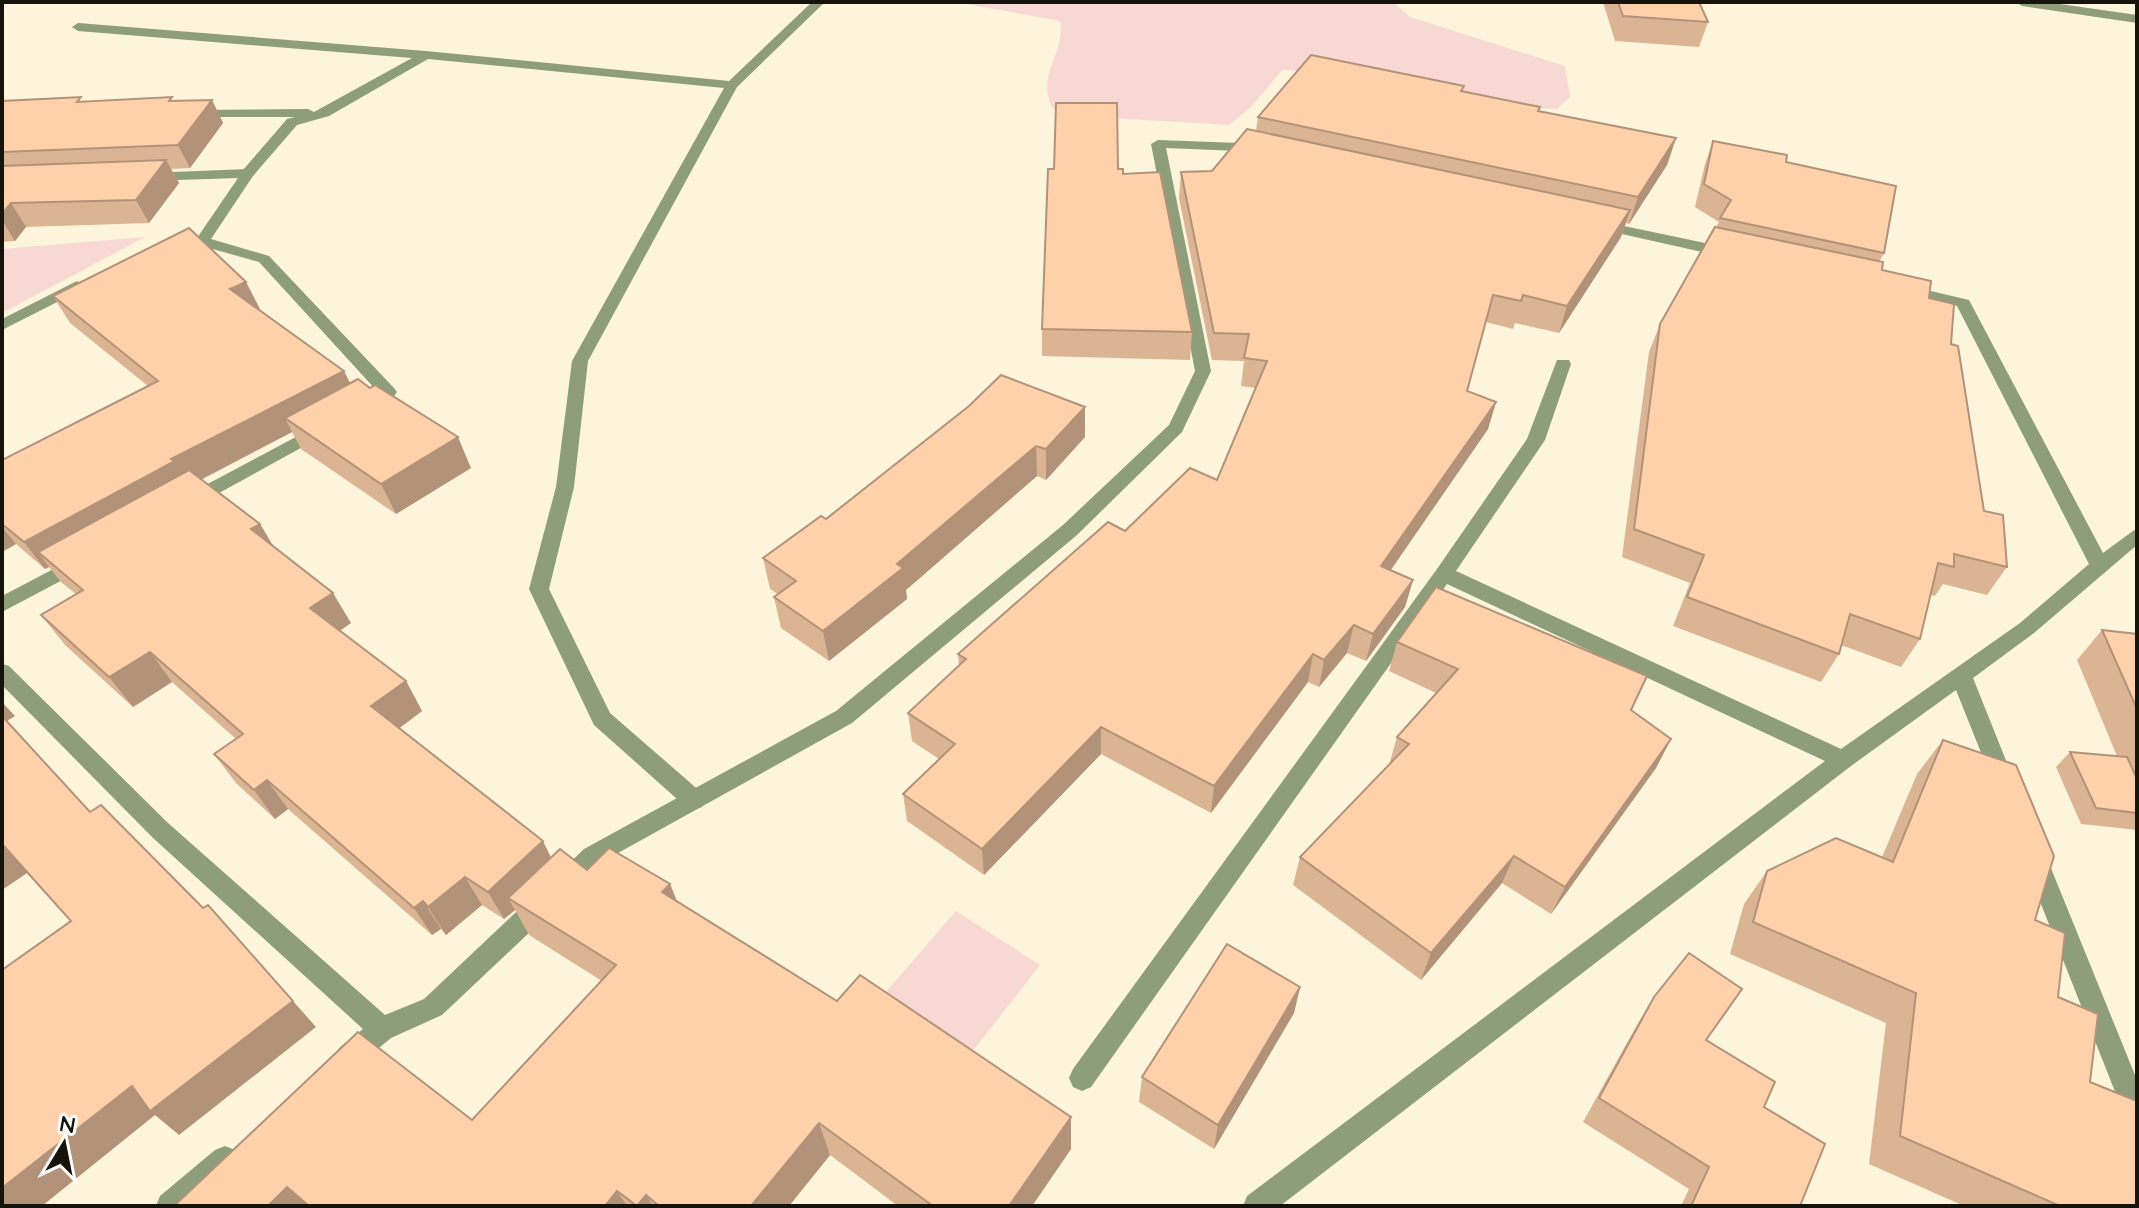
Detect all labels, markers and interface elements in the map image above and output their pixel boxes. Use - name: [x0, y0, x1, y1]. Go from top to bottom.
- north arrow: [24, 1104, 104, 1184]
- text: N: [57, 1109, 78, 1139]

